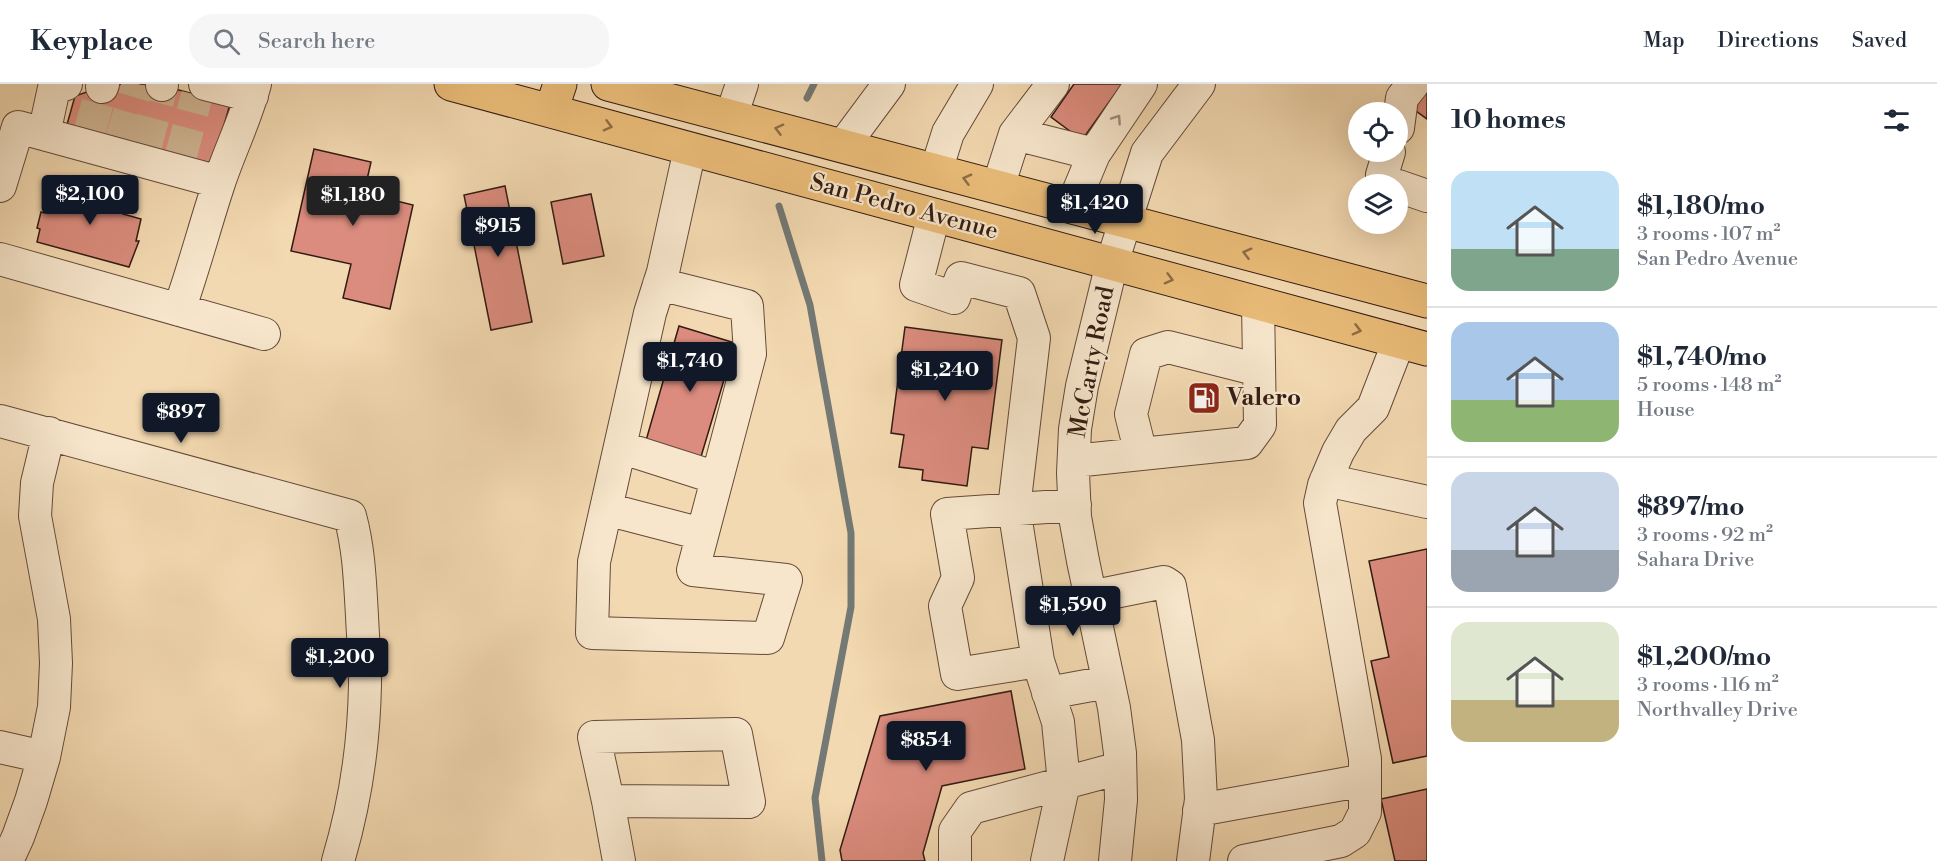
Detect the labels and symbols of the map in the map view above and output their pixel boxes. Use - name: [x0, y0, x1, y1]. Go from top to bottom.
- one-way arrow: [1110, 115, 1122, 125]
- one-way arrow: [603, 119, 613, 132]
- one-way arrow: [774, 124, 785, 136]
- street label: San Pedro Avenue: [807, 167, 1001, 247]
- one-way arrow: [962, 174, 972, 187]
- pin: $2,100: [41, 175, 139, 226]
- pin: $1,180: [304, 176, 402, 227]
- pin: $1,420: [1046, 184, 1144, 235]
- pin: $915: [462, 207, 534, 258]
- one-way arrow: [1242, 248, 1252, 261]
- one-way arrow: [1164, 271, 1174, 284]
- street label: McCarty Road: [1063, 283, 1121, 440]
- one-way arrow: [1352, 322, 1362, 335]
- pin: $1,740: [641, 342, 739, 393]
- pin: $1,240: [896, 351, 994, 402]
- fuel station icon: Valero: [1186, 380, 1222, 416]
- place label: Valero: [1226, 383, 1301, 413]
- pin: $897: [145, 393, 217, 444]
- pin: $1,590: [1024, 586, 1122, 637]
- pin: $1,200: [291, 638, 389, 689]
- pin: $854: [890, 721, 962, 772]

